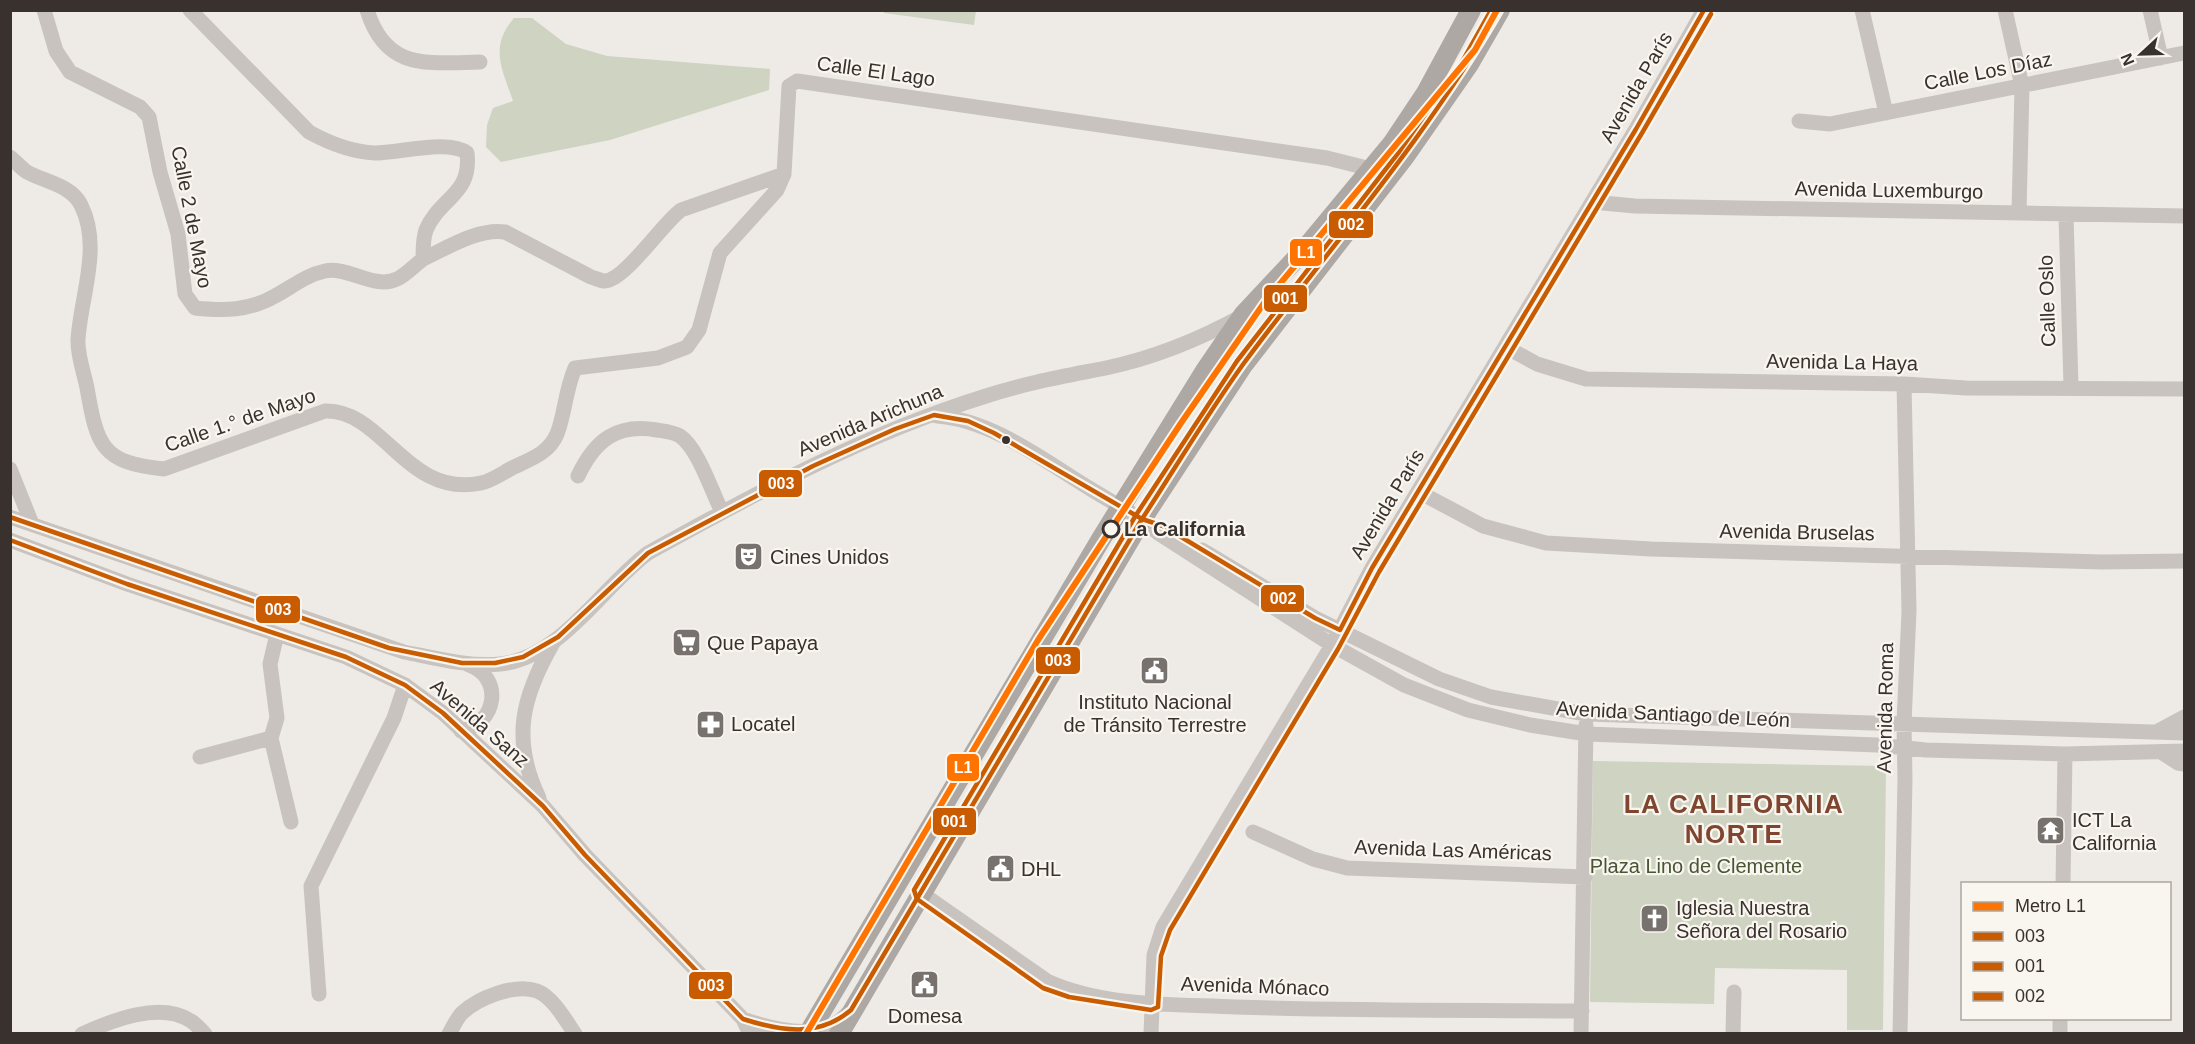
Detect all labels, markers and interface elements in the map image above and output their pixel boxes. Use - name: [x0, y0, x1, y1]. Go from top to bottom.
- north arrow: [2111, 24, 2171, 84]
- street label: Avenida París: [1595, 28, 1677, 146]
- street label: Calle Los Díaz: [1922, 48, 2054, 94]
- text: N: [2118, 51, 2138, 68]
- street label: Calle El Lago: [816, 52, 936, 90]
- street label: Calle 2 de Mayo: [167, 144, 217, 290]
- street label: Avenida Luxemburgo: [1794, 177, 1984, 203]
- line badge: 002: [1328, 210, 1374, 239]
- text: 002: [1338, 216, 1364, 233]
- line badge: L1: [1289, 238, 1323, 267]
- text: L1: [1297, 244, 1315, 261]
- street label: Calle Oslo: [2034, 255, 2060, 347]
- line badge: 001: [1263, 284, 1308, 313]
- text: 001: [1272, 290, 1298, 307]
- street label: Avenida La Haya: [1766, 350, 1919, 374]
- street label: Avenida Arichuna: [794, 379, 947, 460]
- street label: Calle 1.° de Mayo: [162, 384, 318, 456]
- unlabelled marker: [1000, 434, 1012, 446]
- street label: Avenida París: [1346, 445, 1428, 563]
- line badge: 003: [758, 469, 803, 498]
- text: 003: [768, 475, 794, 492]
- place label: La California: [1124, 518, 1246, 540]
- marker: La California: [1102, 520, 1120, 538]
- street label: Avenida Bruselas: [1719, 520, 1875, 544]
- theatre icon: Cines Unidos: [733, 541, 765, 573]
- place label: Cines Unidos: [770, 546, 889, 568]
- line badge: 002: [1260, 584, 1305, 613]
- text: 002: [1270, 590, 1296, 607]
- line badge: 003: [255, 595, 301, 624]
- text: 003: [265, 601, 291, 618]
- supermarket icon: Que Papaya: [670, 627, 702, 659]
- place label: Que Papaya: [707, 632, 819, 654]
- street label: Avenida Roma: [1873, 642, 1897, 774]
- line badge: 003: [1035, 646, 1081, 675]
- text: 003: [1045, 652, 1071, 669]
- public building icon: Instituto Nacional de Tránsito Terrestre: [1139, 655, 1171, 687]
- street label: Avenida Sanz: [426, 674, 534, 772]
- place label: Instituto Nacional de Tránsito Terrestre: [1063, 691, 1247, 736]
- street label: Avenida Santiago de León: [1555, 697, 1791, 731]
- pharmacy icon: Locatel: [694, 708, 726, 740]
- place label: Locatel: [731, 713, 796, 735]
- line badge: L1: [946, 753, 980, 782]
- text: L1: [954, 759, 972, 776]
- district label: LA CALIFORNIA NORTE: [1624, 789, 1844, 849]
- line badge: 001: [932, 807, 977, 836]
- place label: ICT La California: [2072, 809, 2157, 854]
- text: 001: [941, 813, 967, 830]
- temple icon: ICT La California: [2035, 815, 2067, 847]
- street label: Avenida Las Américas: [1354, 836, 1552, 864]
- public building icon: DHL: [984, 853, 1016, 885]
- park label: Plaza Lino de Clemente: [1590, 855, 1802, 877]
- place label: DHL: [1021, 858, 1061, 880]
- legend: [1961, 882, 2171, 1020]
- text: Metro L1: [2015, 896, 2086, 916]
- place label: Iglesia Nuestra Señora del Rosario: [1676, 897, 1847, 942]
- church icon: Iglesia Nuestra Señora del Rosario: [1639, 903, 1671, 935]
- text: 003: [2015, 926, 2045, 946]
- text: 001: [2015, 956, 2045, 976]
- public building icon: Domesa: [909, 969, 941, 1001]
- line badge: 003: [688, 971, 733, 1000]
- street label: Avenida Mónaco: [1180, 972, 1330, 1000]
- text: 003: [698, 977, 724, 994]
- text: 002: [2015, 986, 2045, 1006]
- place label: Domesa: [888, 1005, 963, 1027]

